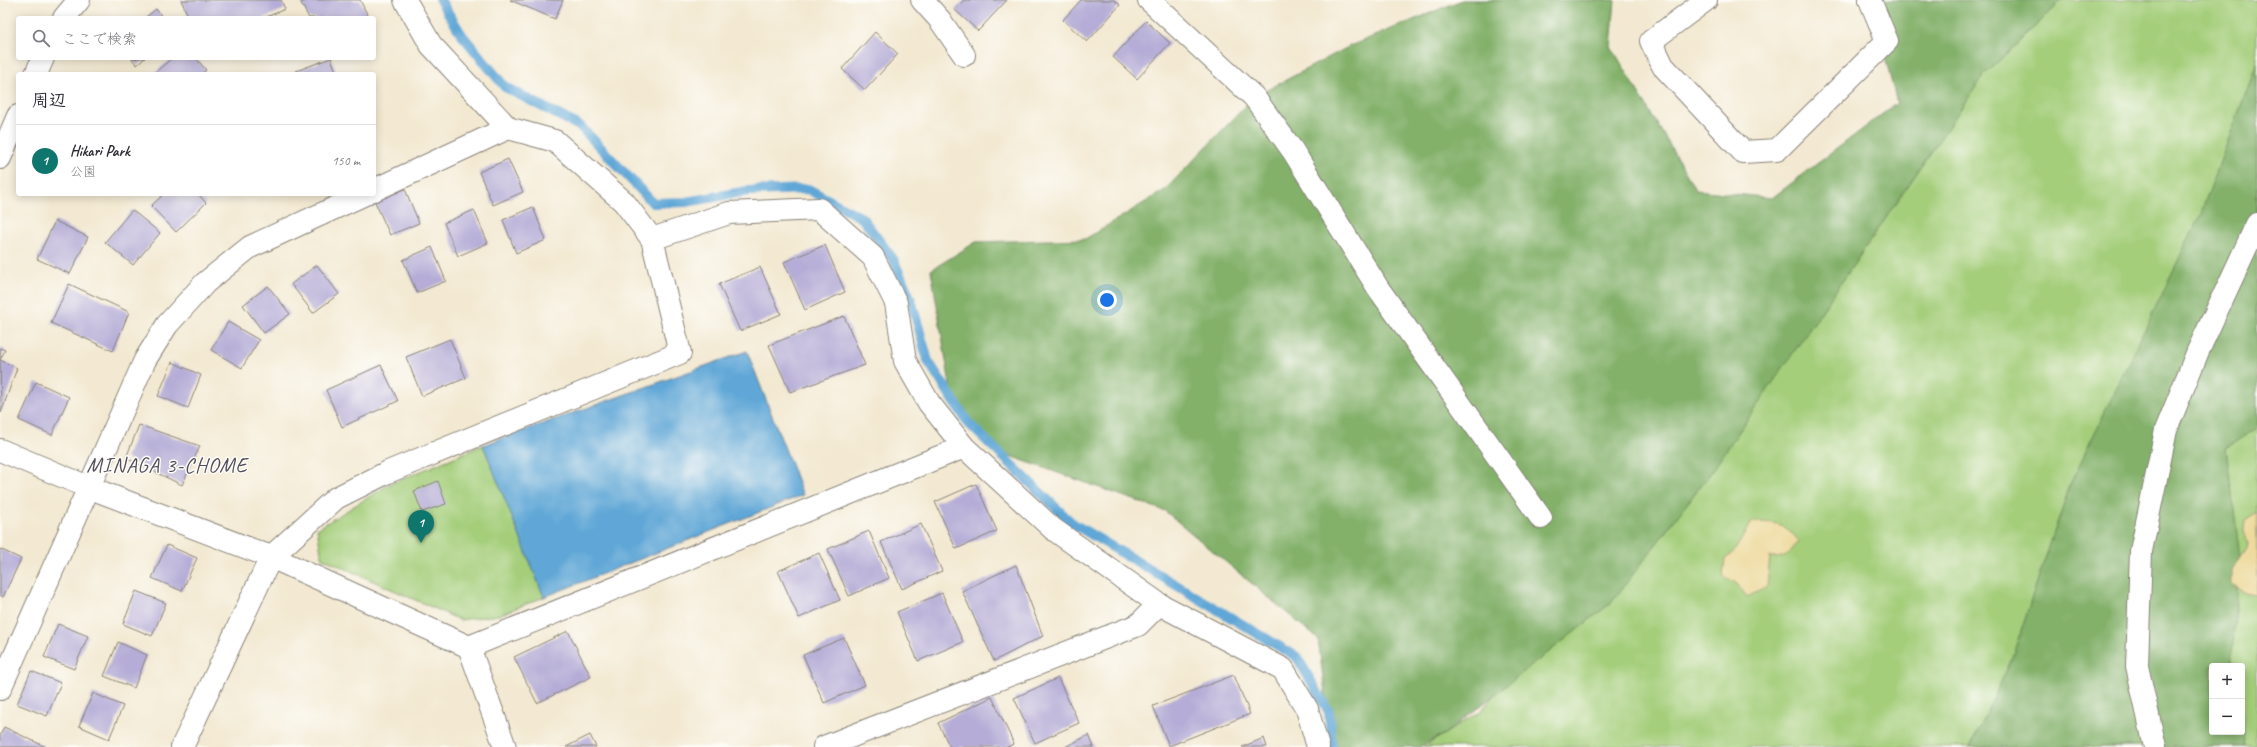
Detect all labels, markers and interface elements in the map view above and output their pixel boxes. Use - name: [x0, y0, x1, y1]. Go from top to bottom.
- search box: [16, 16, 376, 60]
- icon: search: [30, 27, 52, 49]
- text: ここで検索: [62, 30, 137, 49]
- text: 周辺: [32, 90, 66, 111]
- text: Hikari Park: [70, 142, 130, 161]
- text: 1: [42, 153, 48, 169]
- text: 150 m: [332, 153, 360, 169]
- text: 公園: [70, 164, 96, 180]
- your location: [1097, 290, 1117, 310]
- district label: MINAGA 3-CHOME: [86, 452, 249, 478]
- pin: 1: [408, 510, 434, 543]
- map controls: [2209, 663, 2245, 735]
- button: +: [2209, 663, 2245, 699]
- button: −: [2209, 699, 2245, 735]

